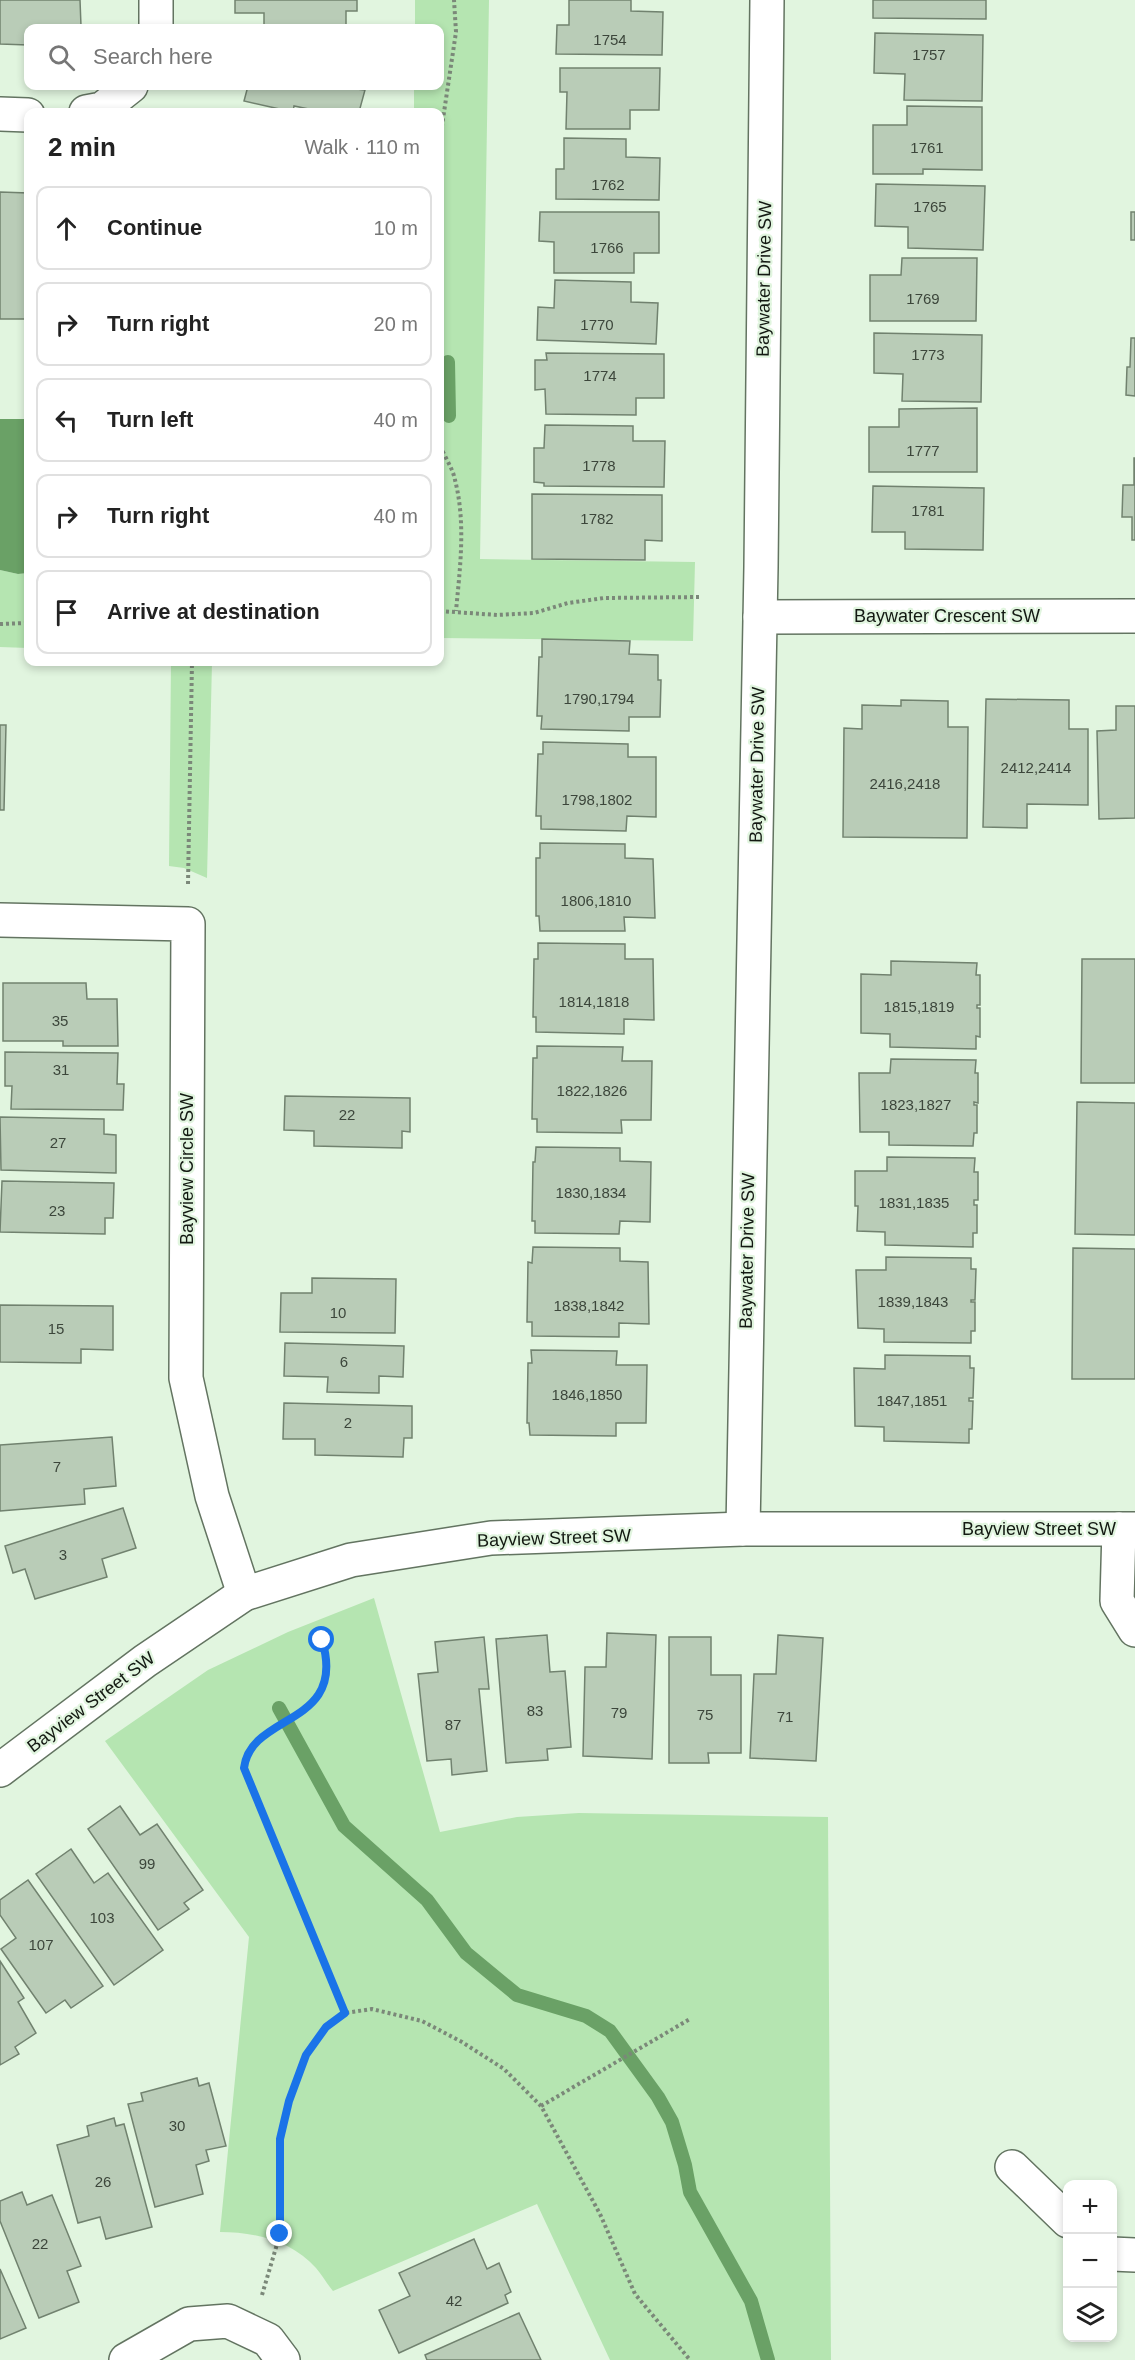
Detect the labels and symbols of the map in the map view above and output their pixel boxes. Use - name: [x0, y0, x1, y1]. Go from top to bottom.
- house number: 1754: [593, 31, 627, 48]
- house number: 1757: [912, 46, 946, 63]
- house number: 1761: [910, 139, 944, 156]
- house number: 1762: [591, 176, 625, 193]
- house number: 1765: [913, 198, 947, 215]
- street label: Baywater Drive SW: [753, 201, 775, 357]
- house number: 1766: [590, 239, 624, 256]
- house number: 1769: [906, 290, 940, 307]
- house number: 1770: [580, 316, 614, 333]
- house number: 1773: [911, 346, 945, 363]
- house number: 1774: [583, 367, 617, 384]
- house number: 1777: [906, 442, 940, 459]
- house number: 1778: [582, 457, 616, 474]
- house number: 1781: [911, 502, 945, 519]
- house number: 1782: [580, 510, 614, 527]
- street label: Baywater Crescent SW: [854, 606, 1040, 626]
- street label: Baywater Drive SW: [746, 687, 768, 843]
- house number: 1790,1794: [564, 690, 634, 707]
- house number: 2412,2414: [1001, 759, 1071, 776]
- house number: 2416,2418: [870, 775, 940, 792]
- house number: 1798,1802: [562, 791, 632, 808]
- house number: 1806,1810: [561, 892, 631, 909]
- house number: 1814,1818: [559, 993, 629, 1010]
- house number: 1815,1819: [884, 998, 954, 1015]
- house number: 35: [52, 1012, 68, 1029]
- house number: 31: [53, 1061, 69, 1078]
- house number: 1822,1826: [557, 1082, 627, 1099]
- street label: Bayview Circle SW: [177, 1093, 197, 1245]
- house number: 1823,1827: [881, 1096, 951, 1113]
- house number: 22: [339, 1106, 355, 1123]
- house number: 27: [50, 1134, 66, 1151]
- street label: Baywater Drive SW: [736, 1173, 758, 1329]
- house number: 1830,1834: [556, 1184, 626, 1201]
- house number: 1831,1835: [879, 1194, 949, 1211]
- house number: 23: [49, 1202, 65, 1219]
- house number: 1839,1843: [878, 1293, 948, 1310]
- house number: 1838,1842: [554, 1297, 624, 1314]
- house number: 10: [330, 1304, 346, 1321]
- house number: 15: [48, 1320, 64, 1337]
- house number: 6: [340, 1353, 348, 1370]
- house number: 1846,1850: [552, 1386, 622, 1403]
- house number: 1847,1851: [877, 1392, 947, 1409]
- house number: 2: [344, 1414, 352, 1431]
- house number: 7: [53, 1458, 61, 1475]
- street label: Bayview Street SW: [962, 1519, 1116, 1539]
- street label: Bayview Street SW: [477, 1525, 631, 1551]
- house number: 3: [59, 1546, 67, 1563]
- route start: [308, 1626, 334, 1652]
- street label: Bayview Street SW: [23, 1648, 159, 1756]
- house number: 83: [527, 1702, 543, 1719]
- house number: 79: [611, 1704, 627, 1721]
- house number: 75: [697, 1706, 713, 1723]
- house number: 71: [777, 1708, 793, 1725]
- house number: 87: [445, 1716, 461, 1733]
- house number: 99: [139, 1855, 155, 1872]
- house number: 103: [89, 1909, 115, 1926]
- house number: 107: [28, 1936, 54, 1953]
- house number: 30: [169, 2117, 185, 2134]
- house number: 26: [95, 2173, 111, 2190]
- route end: [266, 2220, 292, 2246]
- house number: 22: [32, 2235, 48, 2252]
- house number: 42: [446, 2292, 462, 2309]

